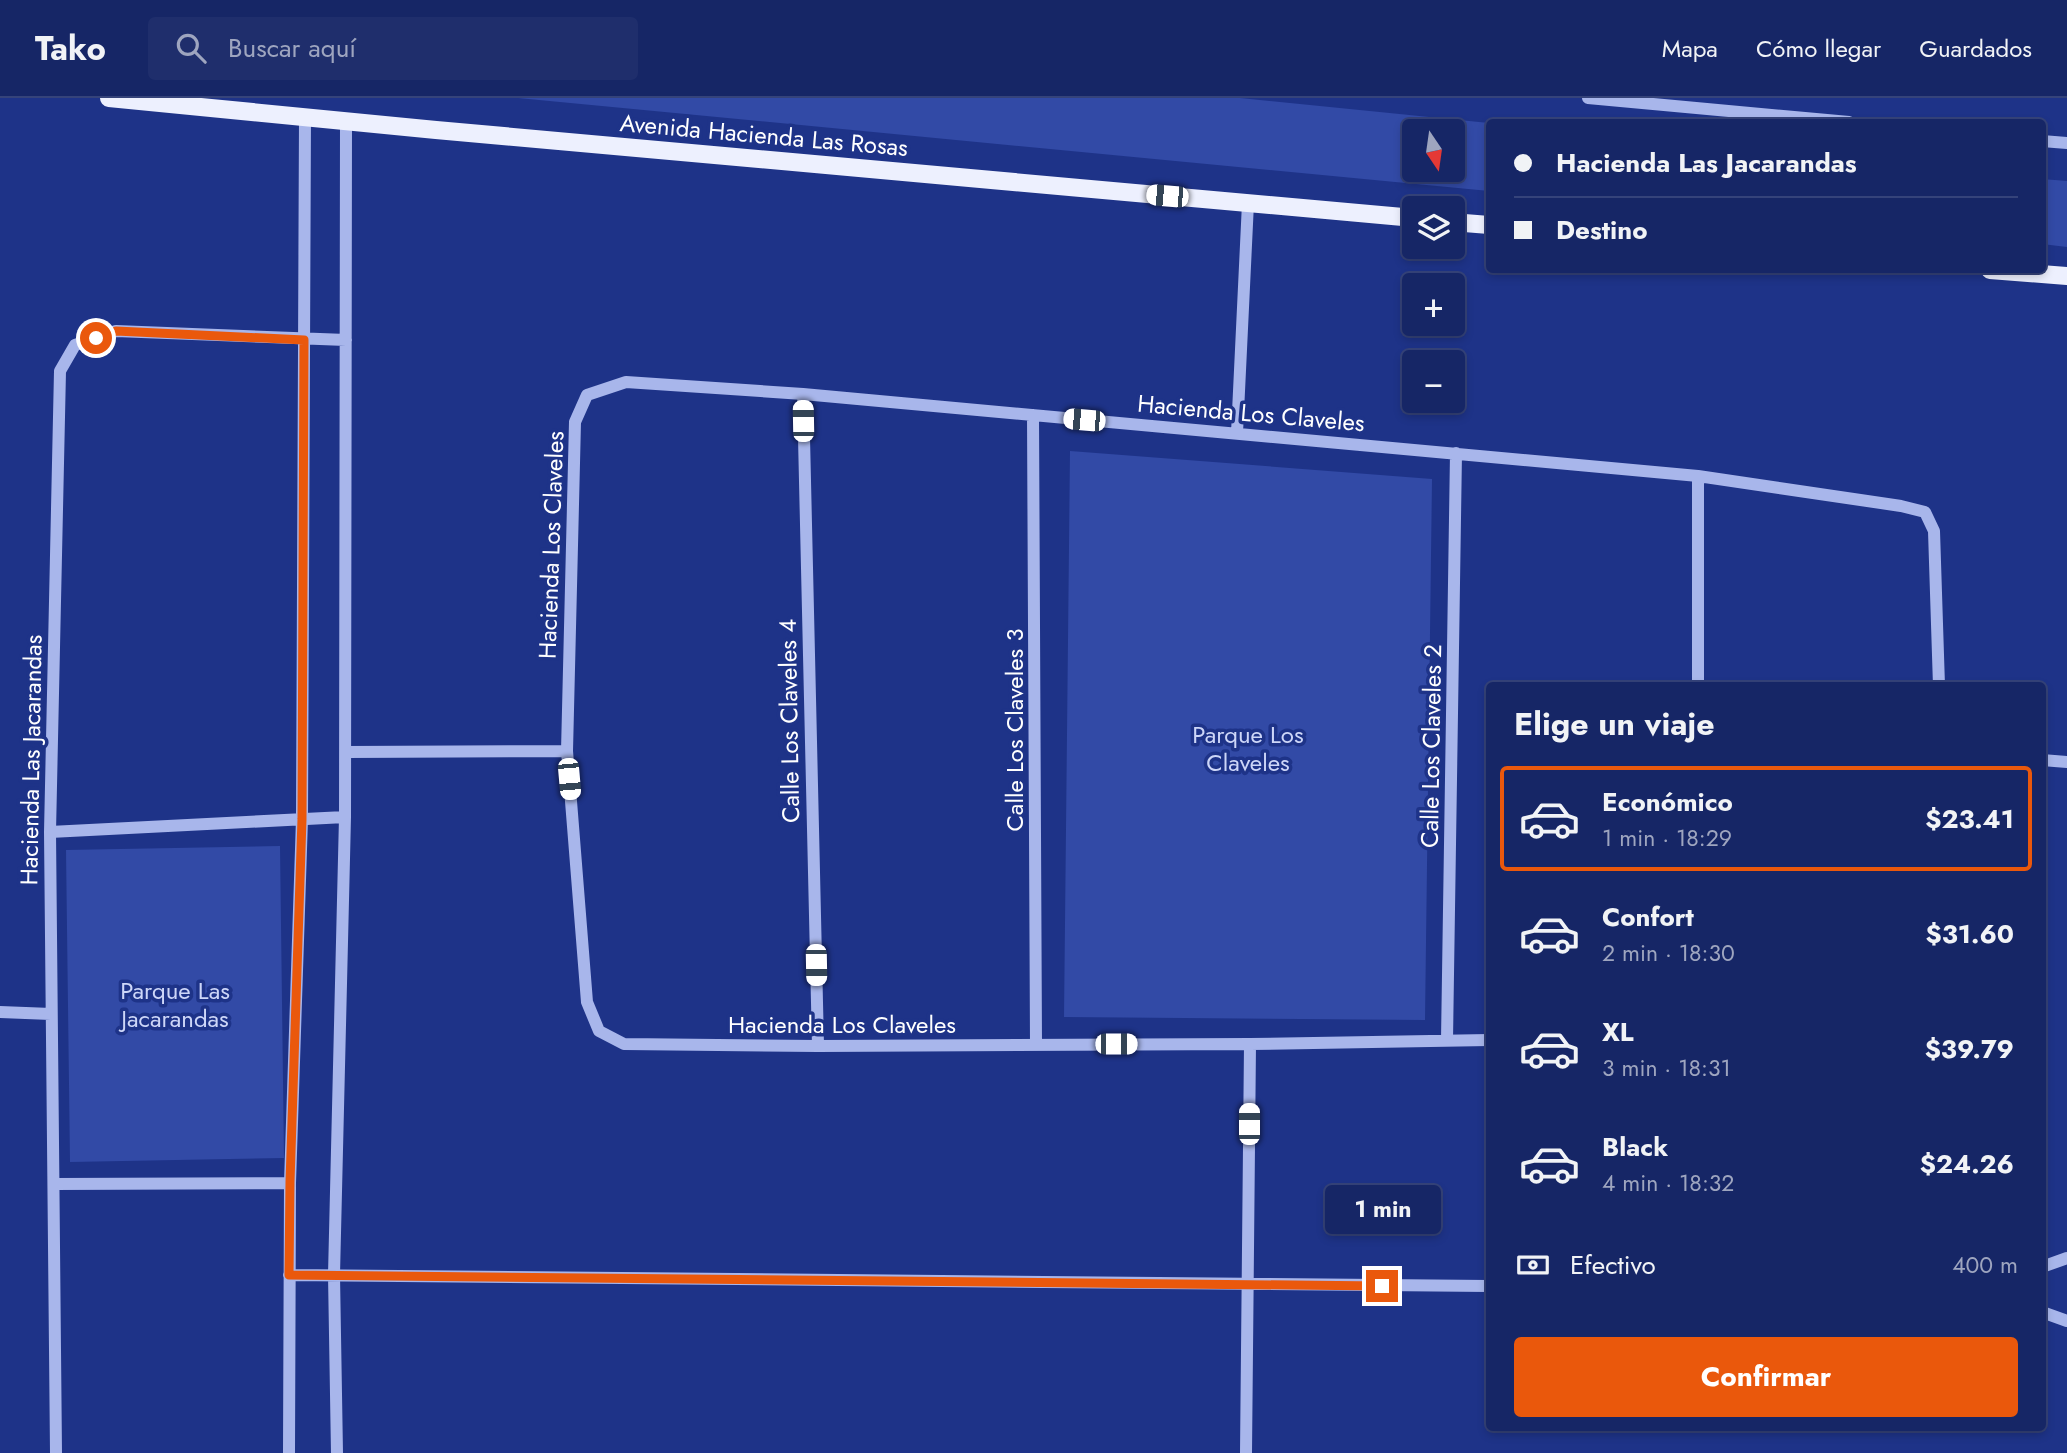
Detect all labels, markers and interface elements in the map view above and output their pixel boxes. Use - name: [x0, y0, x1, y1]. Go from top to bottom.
- search box: [148, 17, 638, 80]
- text: Tako: [35, 25, 106, 72]
- icon: search: [172, 29, 210, 67]
- text: Buscar aquí: [228, 29, 356, 67]
- text: Mapa: [1662, 31, 1718, 66]
- text: Cómo llegar: [1756, 31, 1881, 66]
- text: Guardados: [1919, 31, 2032, 66]
- street label: Avenida Hacienda Las Rosas: [619, 105, 909, 165]
- north arrow: [1402, 119, 1465, 182]
- map controls: [1402, 119, 1465, 413]
- text: Hacienda Las Jacarandas: [1556, 144, 1857, 182]
- car: [1146, 184, 1189, 208]
- button: layers: [1402, 196, 1465, 259]
- text: Destino: [1556, 211, 1648, 249]
- button: +: [1402, 273, 1465, 336]
- route start: [80, 322, 112, 354]
- button: −: [1402, 350, 1465, 413]
- street label: Hacienda Los Claveles: [1136, 386, 1366, 440]
- car: [793, 400, 814, 442]
- car: [1063, 408, 1106, 432]
- street label: Hacienda Los Claveles: [530, 430, 572, 660]
- street label: Calle Los Claveles 4: [770, 619, 808, 823]
- street label: Calle Los Claveles 3: [997, 628, 1032, 832]
- street label: Hacienda Las Jacarandas: [11, 634, 51, 886]
- street label: Calle Los Claveles 2: [1412, 644, 1450, 848]
- text: Elige un viaje: [1514, 701, 1715, 747]
- park label: Parque Los Claveles: [1192, 717, 1304, 780]
- car: [557, 757, 582, 801]
- text: Económico: [1602, 783, 1733, 821]
- icon: car: [1518, 787, 1581, 850]
- text: $23.41: [1925, 800, 2014, 838]
- text: 1 min · 18:29: [1602, 821, 1732, 855]
- text: Confort: [1602, 898, 1694, 936]
- icon: car: [1518, 902, 1581, 965]
- text: $31.60: [1925, 915, 2014, 953]
- text: 2 min · 18:30: [1602, 936, 1735, 970]
- car: [806, 944, 827, 986]
- park label: Parque Las Jacarandas: [118, 973, 230, 1036]
- street label: Hacienda Los Claveles: [728, 1007, 956, 1042]
- text: XL: [1602, 1013, 1634, 1051]
- icon: car: [1518, 1017, 1581, 1080]
- text: $39.79: [1925, 1030, 2014, 1068]
- car: [1096, 1034, 1138, 1055]
- text: 3 min · 18:31: [1602, 1051, 1731, 1085]
- car: [1239, 1103, 1260, 1145]
- text: Black: [1602, 1128, 1668, 1166]
- icon: car: [1518, 1132, 1581, 1195]
- text: $24.26: [1920, 1145, 2014, 1183]
- text: 4 min · 18:32: [1602, 1166, 1734, 1200]
- callout: 1 min: [1324, 1184, 1440, 1234]
- text: 1 min: [1354, 1192, 1412, 1226]
- icon: cash: [1514, 1246, 1552, 1284]
- text: Efectivo: [1570, 1246, 1656, 1284]
- text: 400 m: [1952, 1248, 2018, 1282]
- route end: [1366, 1270, 1398, 1302]
- button: Confirmar: [1514, 1337, 2018, 1417]

